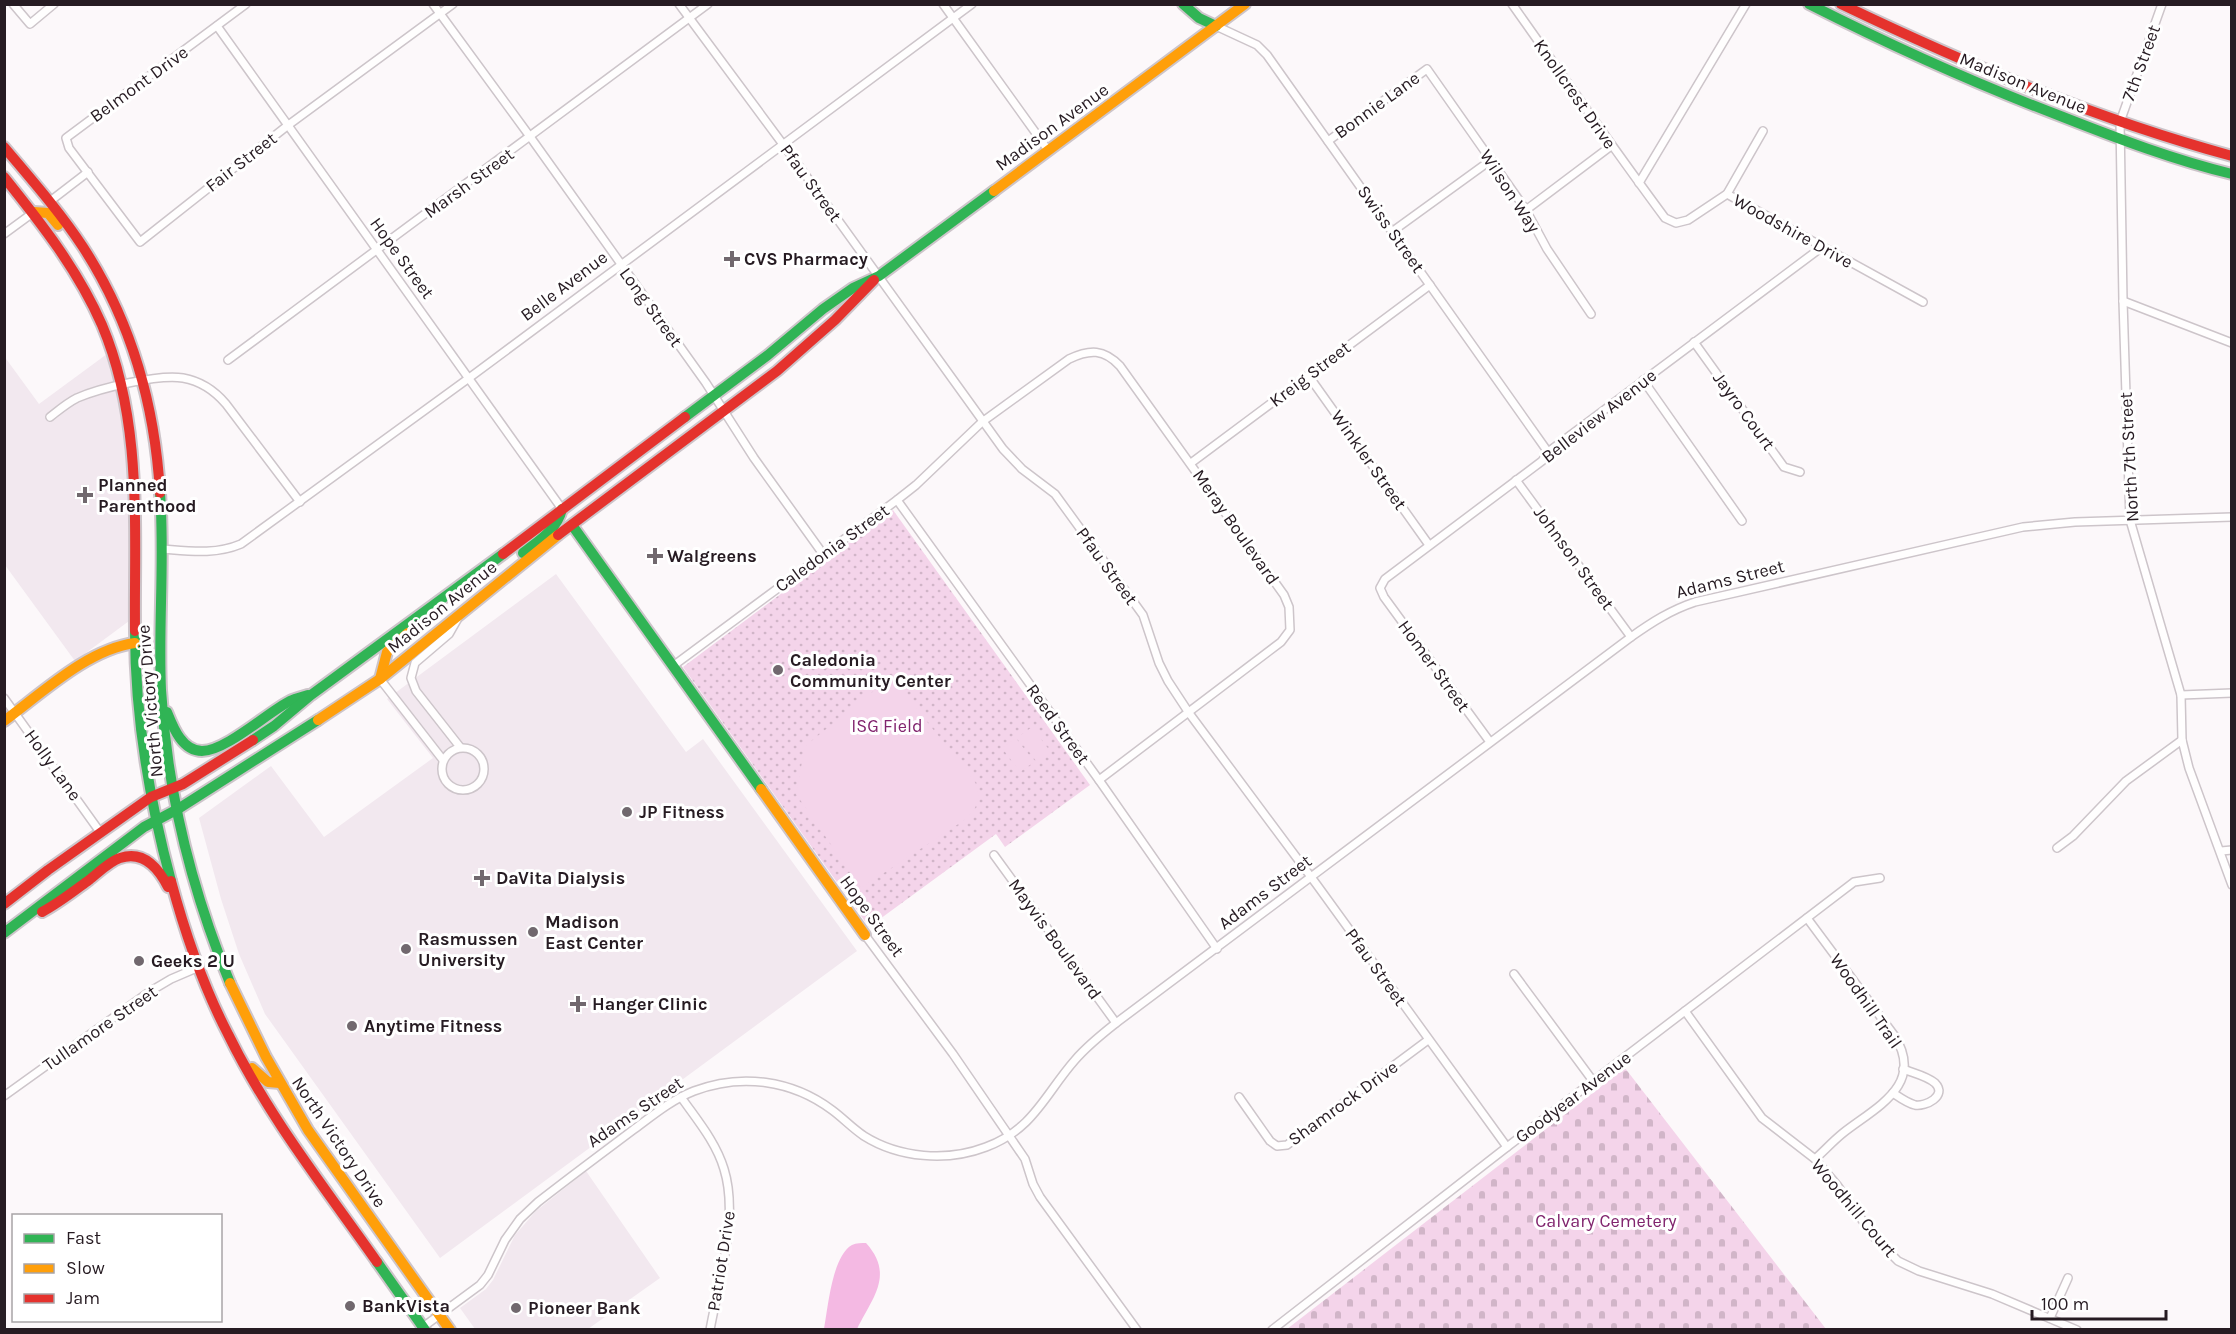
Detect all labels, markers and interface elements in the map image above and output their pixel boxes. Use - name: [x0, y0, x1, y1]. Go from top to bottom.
- street label: 7th Street: [2117, 22, 2165, 104]
- street label: Knollcrest Drive: [1529, 35, 1621, 153]
- street label: Belmont Drive: [86, 41, 192, 127]
- street label: Madison Avenue: [1956, 48, 2090, 118]
- street label: Bonnie Lane: [1330, 67, 1424, 143]
- street label: Madison Avenue: [991, 78, 1113, 176]
- street label: Fair Street: [201, 127, 281, 197]
- street label: Pfau Street: [775, 140, 847, 226]
- street label: Marsh Street: [420, 143, 518, 223]
- street label: Wilson Way: [1475, 145, 1545, 237]
- street label: Swiss Street: [1353, 181, 1429, 277]
- street label: Woodshire Drive: [1729, 189, 1857, 273]
- street label: Hope Street: [365, 213, 439, 303]
- street label: Belle Avenue: [516, 246, 612, 326]
- place label: CVS Pharmacy: [744, 248, 868, 270]
- marker: CVS Pharmacy: [725, 252, 739, 266]
- street label: Long Street: [615, 263, 687, 351]
- street label: Kreig Street: [1265, 336, 1355, 412]
- street label: Belleview Avenue: [1537, 364, 1661, 468]
- street label: Jayro Court: [1708, 368, 1780, 455]
- street label: North 7th Street: [2115, 391, 2143, 523]
- street label: Winkler Street: [1326, 406, 1412, 514]
- street label: Meray Boulevard: [1188, 465, 1284, 589]
- place label: Planned Parenthood: [98, 474, 197, 517]
- marker: Planned Parenthood: [76, 486, 94, 504]
- street label: Caledonia Street: [771, 499, 893, 597]
- street label: Johnson Street: [1529, 502, 1619, 614]
- street label: Pfau Street: [1071, 523, 1143, 609]
- place label: Walgreens: [667, 545, 757, 567]
- marker: Walgreens: [648, 549, 662, 563]
- street label: Adams Street: [1674, 555, 1787, 603]
- street label: Madison Avenue: [383, 556, 501, 658]
- street label: Homer Street: [1393, 616, 1475, 716]
- street label: North Victory Drive: [132, 624, 168, 778]
- place label: Caledonia Community Center: [790, 649, 951, 692]
- marker: Caledonia Community Center: [771, 663, 785, 677]
- street label: Reed Street: [1022, 680, 1095, 769]
- park label: ISG Field: [851, 715, 923, 737]
- street label: Holly Lane: [20, 725, 86, 805]
- place label: JP Fitness: [639, 801, 725, 823]
- marker: JP Fitness: [620, 805, 634, 819]
- street label: Adams Street: [1214, 850, 1316, 934]
- place label: DaVita Dialysis: [496, 867, 625, 889]
- marker: DaVita Dialysis: [473, 869, 491, 887]
- street label: Hope Street: [835, 871, 909, 961]
- street label: Mayvis Boulevard: [1004, 874, 1106, 1004]
- place label: Madison East Center: [545, 911, 643, 954]
- street label: Pfau Street: [1340, 924, 1412, 1010]
- marker: Madison East Center: [526, 925, 540, 939]
- place label: Rasmussen University: [418, 928, 518, 971]
- marker: Rasmussen University: [399, 942, 413, 956]
- street label: Woodhill Trail: [1825, 949, 1907, 1053]
- place label: Geeks 2 U: [151, 950, 235, 972]
- marker: Geeks 2 U: [132, 954, 146, 968]
- street label: Tullamore Street: [38, 980, 162, 1076]
- place label: Hanger Clinic: [592, 993, 708, 1015]
- marker: Hanger Clinic: [569, 995, 587, 1013]
- place label: Anytime Fitness: [364, 1015, 502, 1037]
- marker: Anytime Fitness: [345, 1019, 359, 1033]
- street label: Goodyear Avenue: [1511, 1046, 1635, 1148]
- street label: Shamrock Drive: [1284, 1056, 1402, 1150]
- street label: North Victory Drive: [287, 1072, 391, 1212]
- street label: Adams Street: [583, 1072, 687, 1152]
- street label: Woodhill Court: [1807, 1154, 1902, 1262]
- street label: Patriot Drive: [702, 1209, 740, 1313]
- park label: Calvary Cemetery: [1535, 1210, 1677, 1232]
- legend: [12, 1214, 222, 1322]
- text: Fast: [66, 1227, 101, 1249]
- text: Slow: [66, 1257, 105, 1279]
- scale bar: [2032, 1283, 2166, 1321]
- text: Jam: [66, 1287, 100, 1309]
- text: 100 m: [2041, 1293, 2089, 1315]
- place label: BankVista: [362, 1295, 450, 1317]
- place label: Pioneer Bank: [528, 1297, 641, 1319]
- marker: BankVista: [343, 1299, 357, 1313]
- marker: Pioneer Bank: [509, 1301, 523, 1315]

